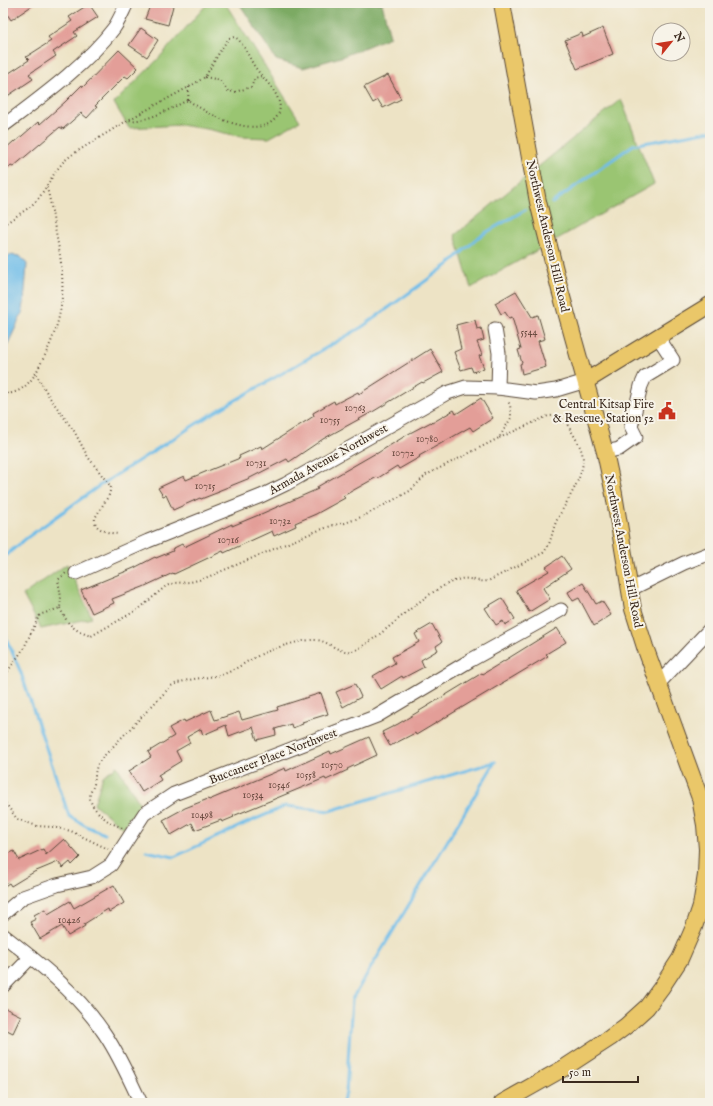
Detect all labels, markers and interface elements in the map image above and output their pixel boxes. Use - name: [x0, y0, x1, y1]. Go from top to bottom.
- north arrow: [651, 22, 691, 62]
- text: N: [670, 29, 687, 46]
- street label: Northwest Anderson Hill Road: [523, 159, 572, 314]
- house number: 5544: [520, 326, 538, 339]
- place label: Central Kitsap Fire & Rescue, Station 52: [553, 397, 654, 426]
- public building icon: Central Kitsap Fire & Rescue, Station 52: [657, 401, 677, 421]
- house number: 10763: [344, 402, 366, 415]
- house number: 10755: [320, 414, 341, 427]
- street label: Armada Avenue Northwest: [265, 421, 390, 499]
- house number: 10780: [416, 433, 438, 446]
- house number: 10772: [392, 447, 415, 460]
- house number: 10731: [246, 457, 267, 470]
- street label: Northwest Anderson Hill Road: [601, 473, 646, 630]
- house number: 10715: [195, 480, 216, 493]
- house number: 10732: [269, 515, 291, 528]
- house number: 10716: [217, 534, 239, 547]
- street label: Buccaneer Place Northwest: [207, 725, 339, 788]
- house number: 10570: [321, 759, 343, 772]
- house number: 10558: [296, 769, 316, 782]
- house number: 10546: [268, 779, 290, 792]
- house number: 10534: [243, 789, 264, 802]
- house number: 10498: [191, 809, 213, 822]
- house number: 10426: [58, 914, 81, 927]
- scale bar: [563, 1058, 638, 1084]
- text: 50 m: [569, 1065, 591, 1080]

